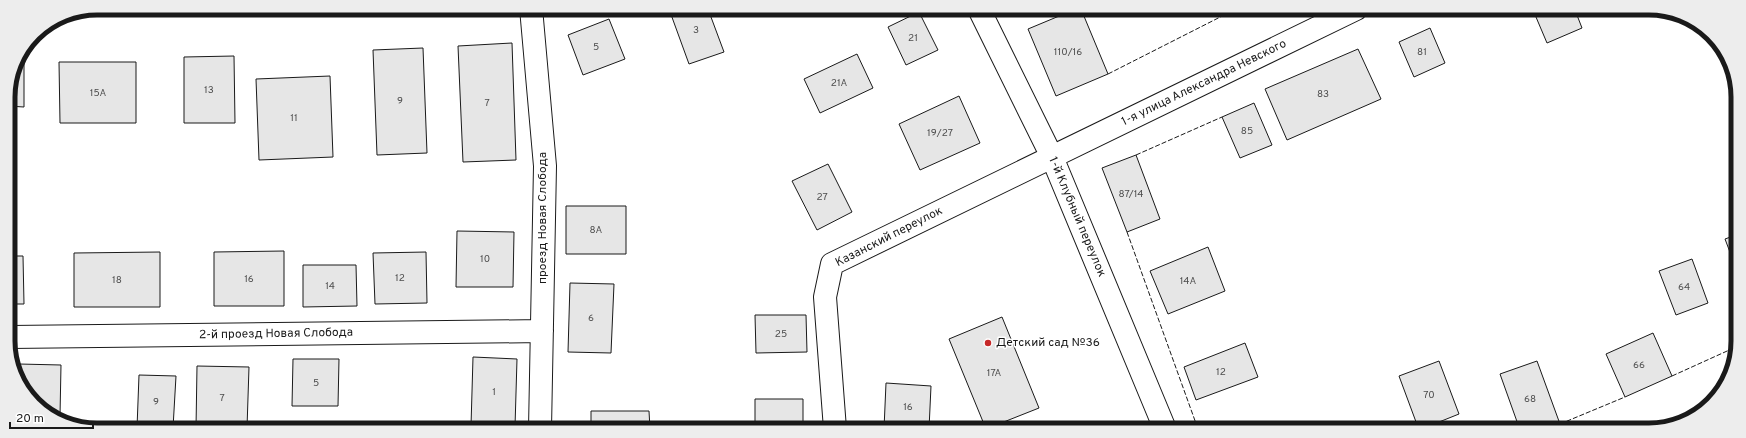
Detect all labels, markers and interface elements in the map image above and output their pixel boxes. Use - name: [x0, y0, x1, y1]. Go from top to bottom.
- house number: 3: [693, 24, 699, 37]
- house number: 21: [908, 32, 918, 45]
- street label: 1-я улица Александра Невского: [1119, 36, 1289, 130]
- house number: 5: [593, 41, 599, 54]
- house number: 110/16: [1054, 46, 1082, 59]
- house number: 81: [1417, 46, 1427, 59]
- house number: 21А: [831, 77, 847, 90]
- house number: 13: [204, 84, 214, 97]
- house number: 15А: [90, 87, 106, 100]
- house number: 83: [1317, 88, 1329, 101]
- house number: 9: [397, 95, 403, 108]
- house number: 7: [484, 97, 490, 110]
- house number: 11: [290, 112, 298, 125]
- house number: 85: [1241, 125, 1253, 138]
- house number: 19/27: [927, 127, 953, 140]
- street label: проезд Новая Слобода: [535, 152, 551, 284]
- street label: 1-й Клубный переулок: [1044, 155, 1110, 280]
- house number: 87/14: [1119, 188, 1143, 201]
- house number: 27: [816, 191, 828, 204]
- street label: Казанский переулок: [833, 203, 945, 271]
- house number: 8А: [590, 224, 603, 237]
- house number: 10: [480, 253, 490, 266]
- house number: 12: [395, 272, 405, 285]
- house number: 16: [244, 273, 254, 286]
- house number: 18: [112, 274, 122, 287]
- house number: 14А: [1180, 275, 1196, 288]
- house number: 14: [325, 280, 335, 293]
- house number: 64: [1678, 281, 1690, 294]
- house number: 6: [588, 312, 594, 325]
- street label: 2-й проезд Новая Слобода: [199, 325, 353, 343]
- house number: 25: [775, 328, 787, 341]
- place label: Детский сад №36: [996, 335, 1100, 351]
- marker: Детский сад №36: [983, 338, 993, 348]
- house number: 66: [1633, 359, 1645, 372]
- house number: 12: [1216, 366, 1226, 379]
- house number: 17А: [987, 367, 1001, 380]
- house number: 5: [313, 377, 319, 390]
- house number: 1: [492, 386, 496, 399]
- house number: 70: [1423, 389, 1435, 402]
- house number: 7: [219, 392, 225, 405]
- house number: 68: [1524, 393, 1536, 406]
- house number: 9: [153, 396, 159, 409]
- house number: 16: [903, 401, 913, 414]
- scale bar: [10, 404, 93, 430]
- text: 20 m: [16, 411, 44, 427]

